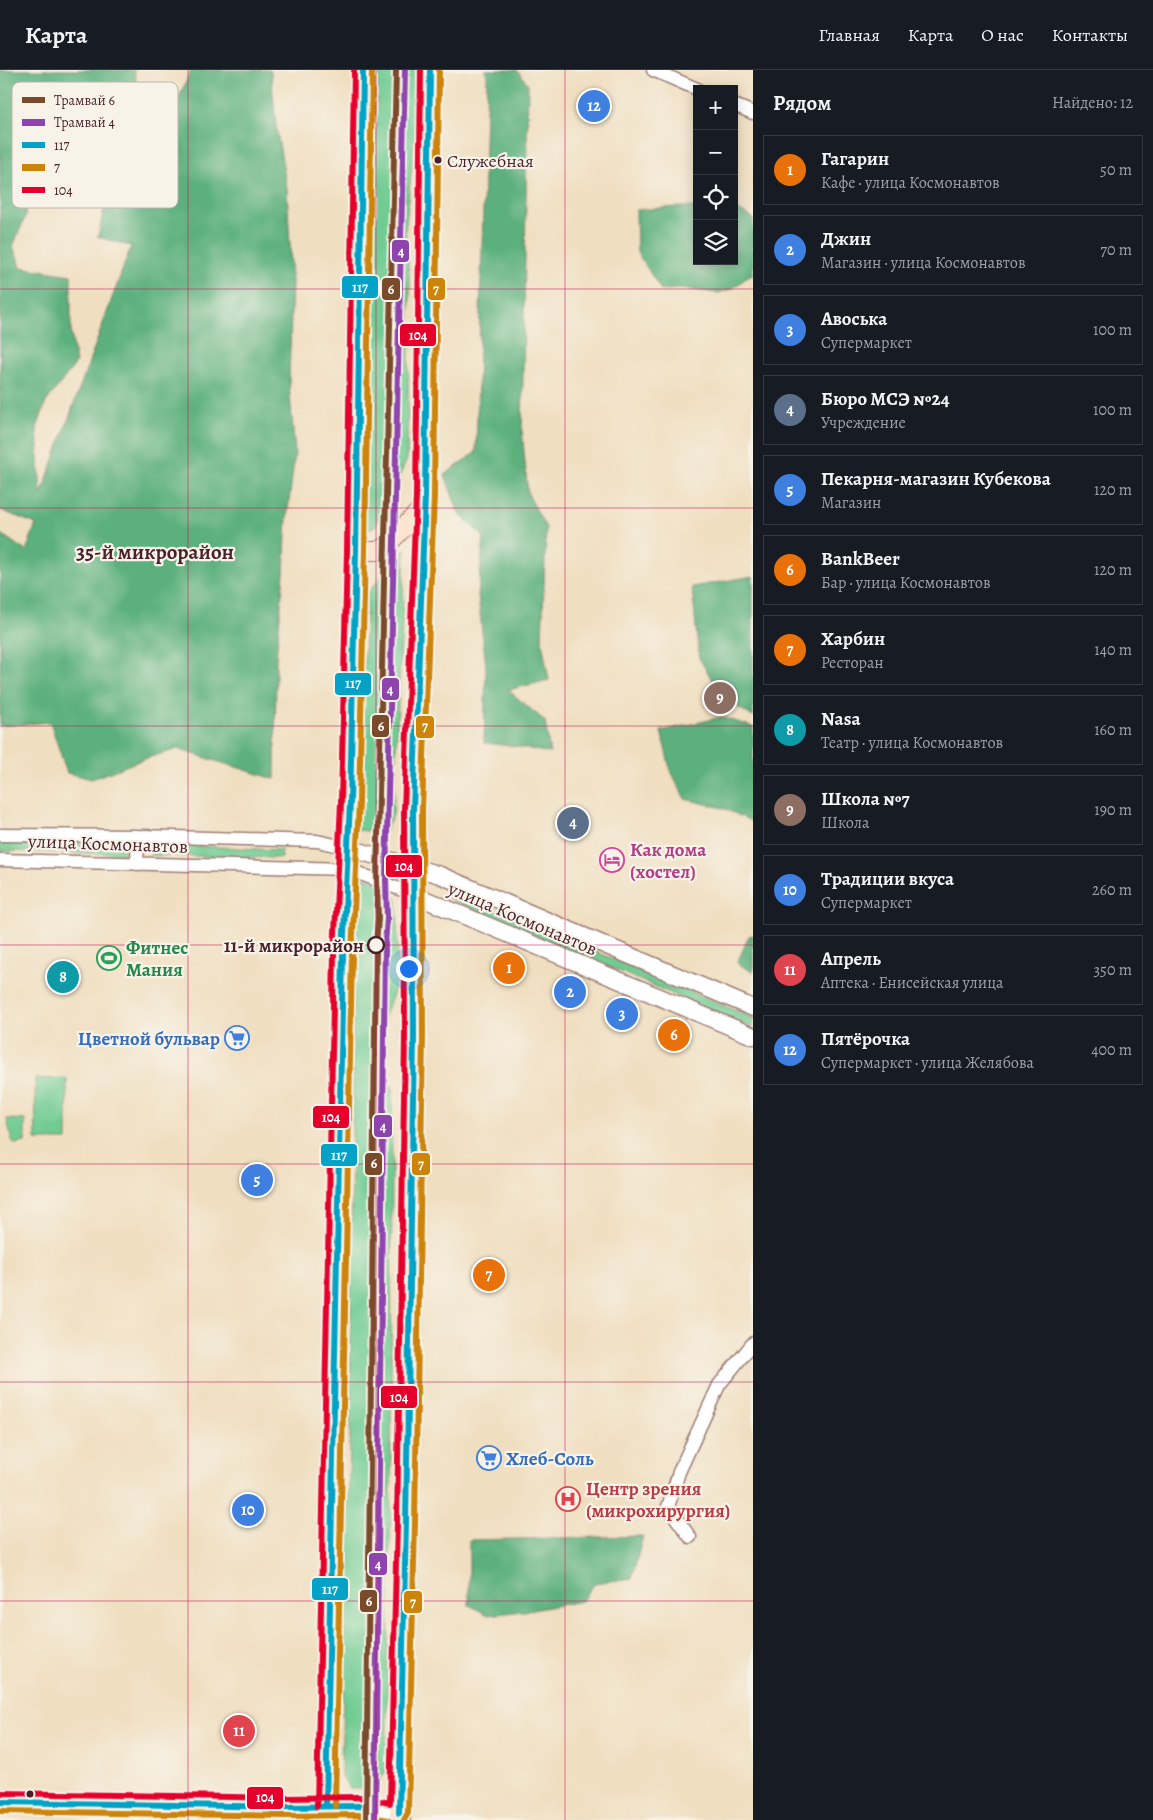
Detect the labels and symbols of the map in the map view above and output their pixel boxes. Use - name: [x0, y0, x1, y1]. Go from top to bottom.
- legend: [12, 82, 178, 208]
- pin: 12: [578, 87, 610, 125]
- text: Трамвай 6: [54, 91, 115, 110]
- text: Трамвай 4: [54, 113, 115, 132]
- text: 117: [54, 136, 70, 155]
- place label: Служебная: [447, 149, 534, 173]
- marker: Служебная: [433, 155, 443, 165]
- text: 7: [54, 158, 60, 177]
- text: 104: [54, 181, 73, 200]
- line badge: 4: [391, 239, 410, 263]
- text: 4: [398, 242, 405, 261]
- line badge: 117: [341, 275, 379, 299]
- line badge: 6: [381, 277, 401, 301]
- line badge: 7: [427, 277, 446, 301]
- text: 117: [352, 278, 368, 297]
- text: 6: [388, 280, 395, 299]
- text: 7: [433, 280, 439, 299]
- line badge: 104: [399, 323, 437, 347]
- text: 104: [409, 326, 428, 345]
- district label: 35-й микрорайон: [76, 538, 234, 566]
- line badge: 117: [334, 672, 372, 696]
- text: 117: [345, 674, 361, 693]
- line badge: 4: [381, 677, 400, 701]
- pin: 9: [704, 679, 736, 717]
- text: 4: [387, 680, 394, 699]
- line badge: 6: [371, 714, 390, 738]
- line badge: 7: [415, 715, 435, 739]
- text: 6: [378, 717, 385, 736]
- text: 7: [422, 717, 428, 736]
- pin: 4: [557, 804, 589, 842]
- street label: улица Космонавтов: [27, 828, 188, 860]
- place label: Как дома (хостел): [630, 837, 707, 885]
- hotel icon: Как дома (хостел): [599, 847, 625, 873]
- line badge: 104: [385, 854, 423, 878]
- text: 104: [395, 857, 414, 876]
- street label: улица Космонавтов: [443, 875, 601, 962]
- place label: 11-й микрорайон: [224, 933, 364, 959]
- place label: Фитнес Мания: [126, 935, 188, 983]
- marker: 11-й микрорайон: [367, 936, 385, 954]
- sports icon: Фитнес Мания: [96, 945, 122, 971]
- pin: 1: [493, 949, 525, 987]
- your location: [396, 956, 422, 982]
- pin: 8: [47, 958, 79, 996]
- pin: 2: [554, 973, 586, 1011]
- pin: 3: [606, 995, 638, 1033]
- pin: 6: [658, 1016, 690, 1054]
- supermarket icon: Цветной бульвар: [224, 1025, 250, 1051]
- place label: Цветной бульвар: [78, 1026, 220, 1052]
- line badge: 104: [312, 1105, 350, 1129]
- text: 104: [322, 1108, 341, 1127]
- line badge: 4: [373, 1114, 393, 1138]
- text: 4: [380, 1117, 387, 1136]
- line badge: 117: [320, 1143, 358, 1167]
- text: 117: [331, 1146, 347, 1165]
- line badge: 6: [364, 1152, 383, 1176]
- line badge: 7: [411, 1152, 431, 1176]
- text: 6: [371, 1154, 378, 1173]
- text: 7: [418, 1155, 424, 1174]
- pin: 5: [241, 1161, 273, 1199]
- pin: 7: [473, 1256, 505, 1294]
- line badge: 104: [380, 1385, 418, 1409]
- text: 104: [390, 1388, 409, 1407]
- supermarket icon: Хлеб-Соль: [476, 1445, 502, 1471]
- place label: Хлеб-Соль: [506, 1446, 594, 1472]
- place label: Центр зрения (микрохирургия): [586, 1476, 730, 1524]
- hospital icon: Центр зрения (микрохирургия): [555, 1486, 581, 1512]
- pin: 10: [232, 1491, 264, 1529]
- line badge: 4: [368, 1552, 388, 1576]
- text: 4: [375, 1555, 382, 1574]
- line badge: 117: [311, 1577, 349, 1601]
- text: 117: [322, 1580, 338, 1599]
- line badge: 6: [359, 1589, 378, 1613]
- line badge: 7: [403, 1590, 423, 1614]
- text: 6: [366, 1592, 373, 1611]
- text: 7: [410, 1593, 416, 1612]
- pin: 11: [223, 1712, 255, 1750]
- line badge: 104: [246, 1786, 284, 1810]
- text: 104: [256, 1788, 275, 1807]
- unlabelled marker: [25, 1789, 35, 1799]

